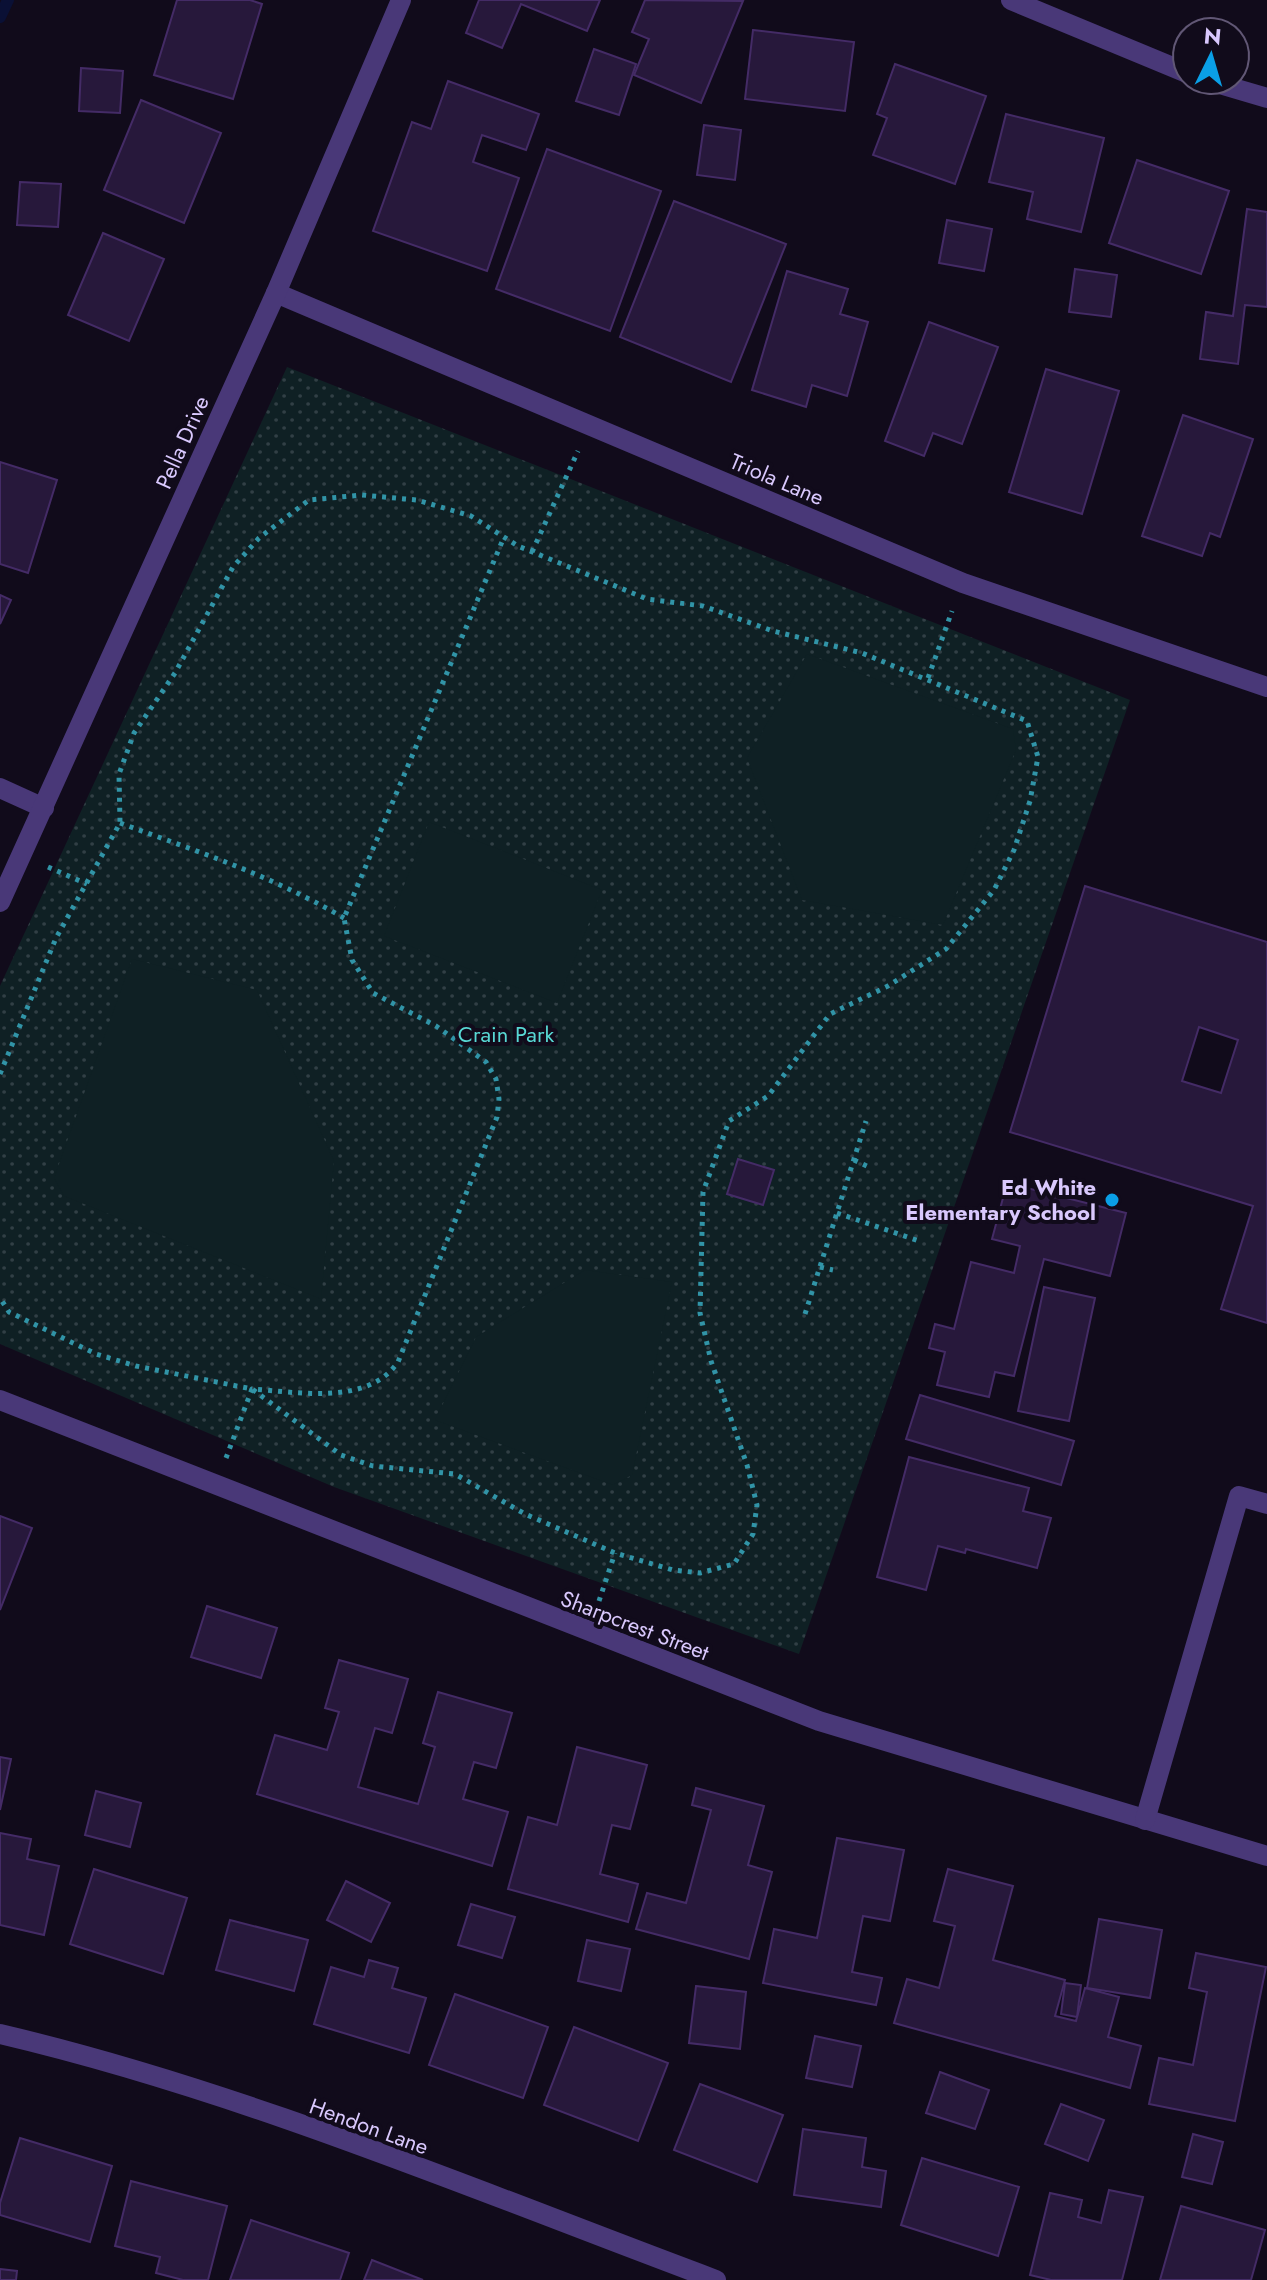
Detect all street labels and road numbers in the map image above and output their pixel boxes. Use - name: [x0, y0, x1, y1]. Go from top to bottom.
- street label: Pella Drive: [147, 390, 217, 494]
- street label: Triola Lane: [725, 445, 829, 513]
- street label: Sharpcrest Street: [556, 1582, 714, 1668]
- street label: Hendon Lane: [305, 2090, 433, 2162]

